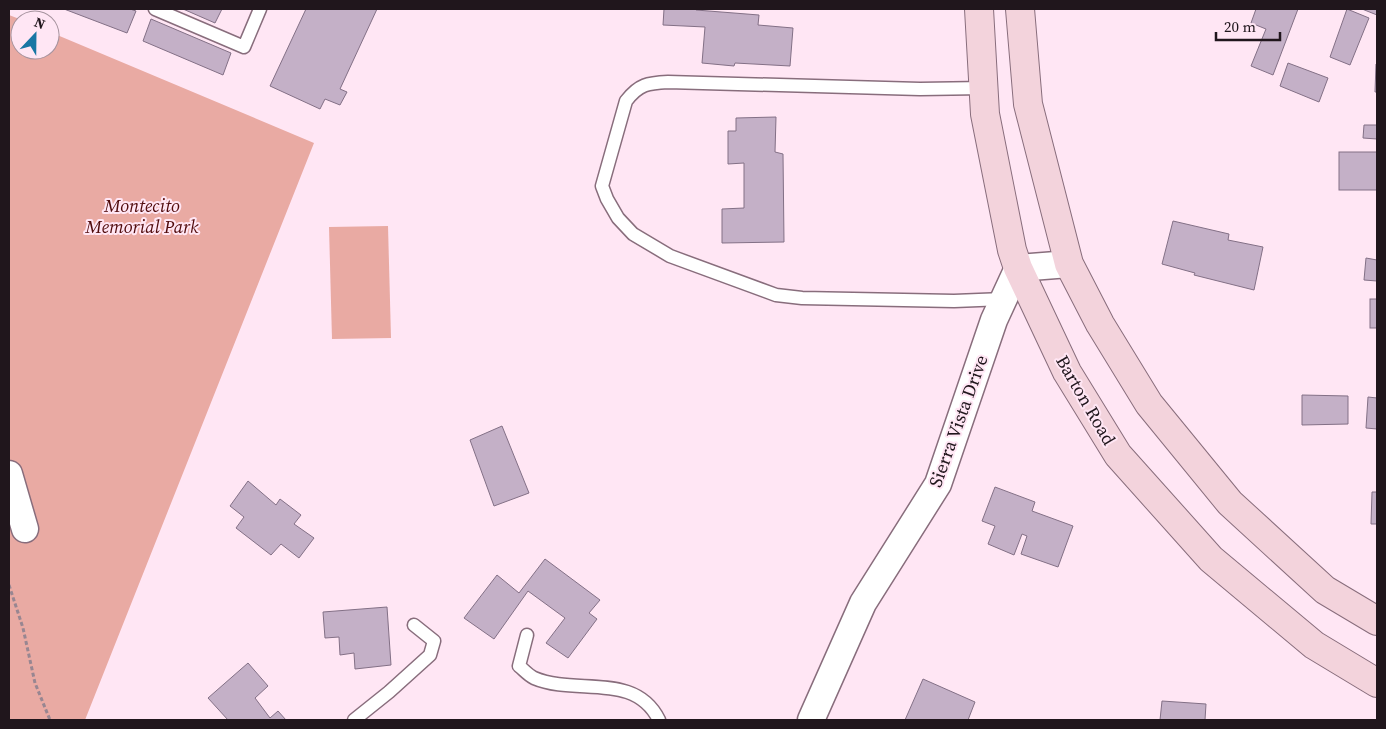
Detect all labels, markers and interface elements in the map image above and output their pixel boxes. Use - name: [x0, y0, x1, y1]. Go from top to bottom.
- north arrow: [10, 10, 60, 60]
- scale bar: [1216, 10, 1280, 42]
- text: N: [31, 12, 48, 34]
- text: 20 m: [1224, 16, 1256, 37]
- park label: Montecito Memorial Park: [85, 193, 199, 239]
- street label: Barton Road: [1050, 350, 1122, 450]
- street label: Sierra Vista Drive: [922, 351, 994, 491]

